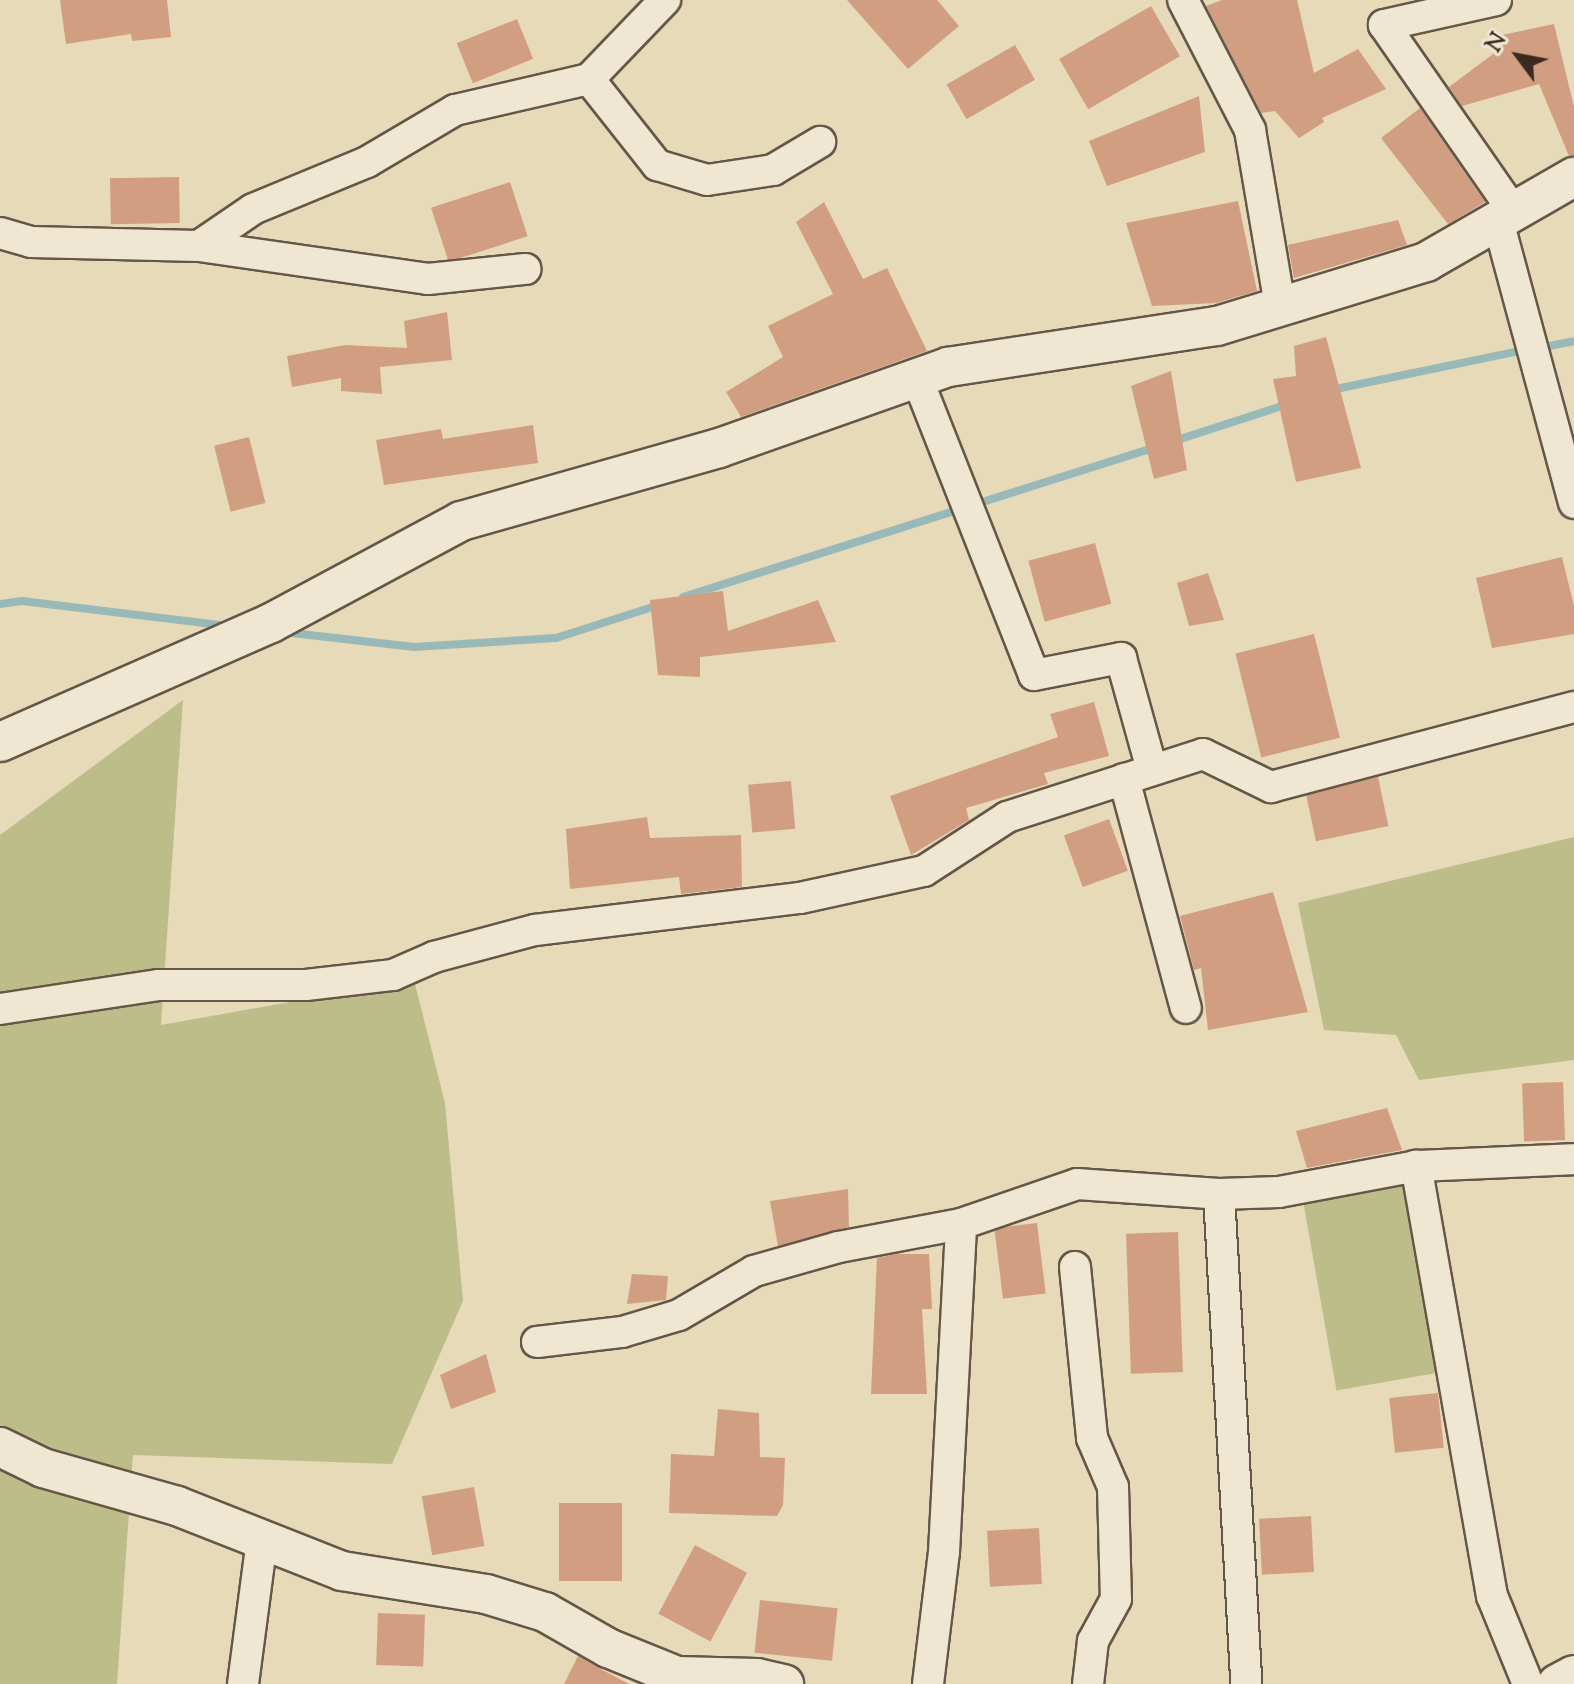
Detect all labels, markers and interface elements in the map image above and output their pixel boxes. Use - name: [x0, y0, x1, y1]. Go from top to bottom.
- north arrow: [1478, 16, 1558, 96]
- text: N: [1479, 27, 1516, 59]

